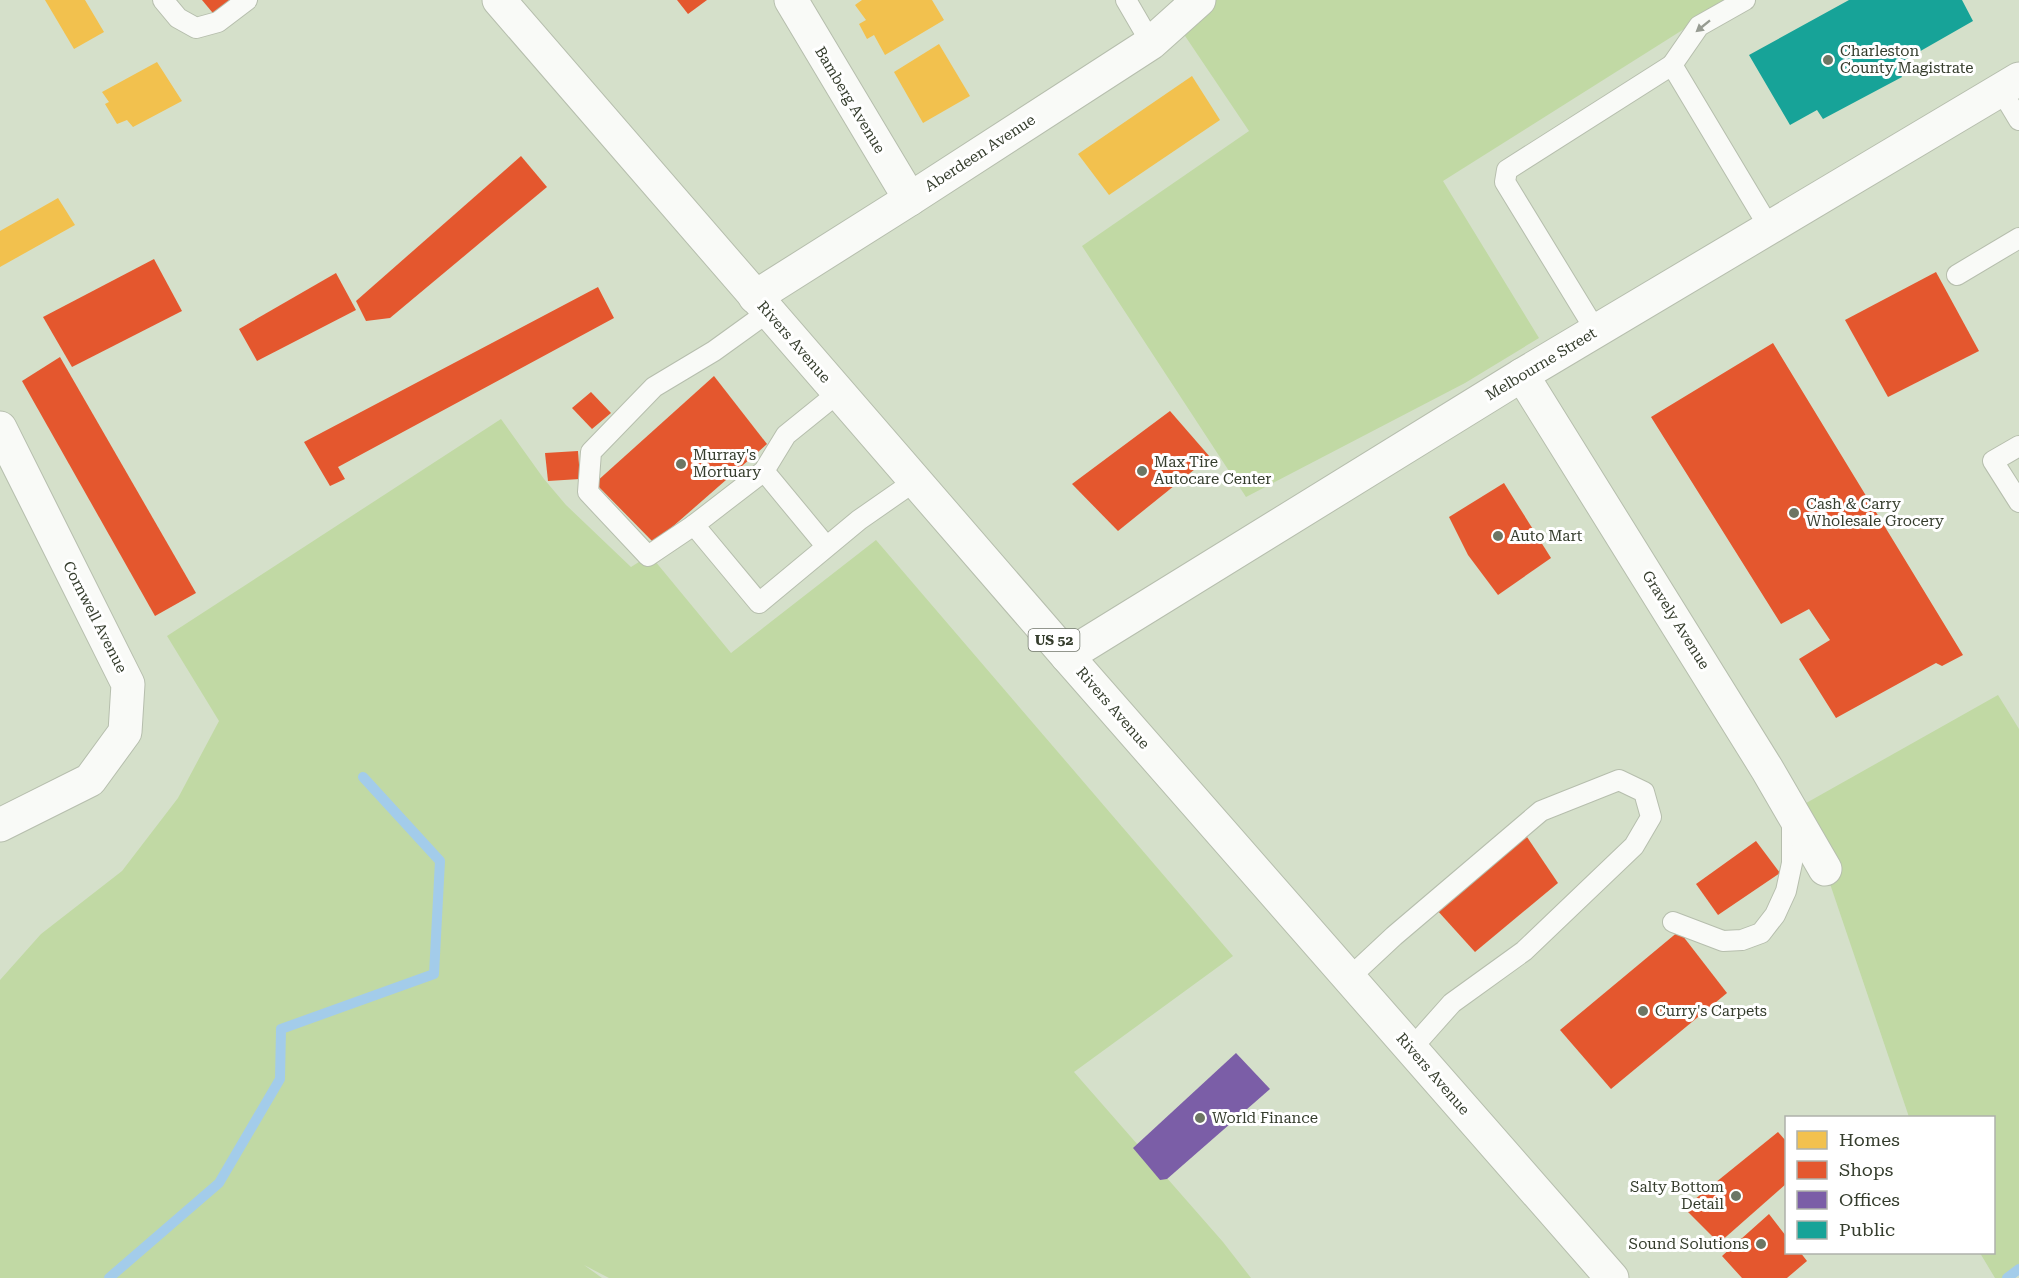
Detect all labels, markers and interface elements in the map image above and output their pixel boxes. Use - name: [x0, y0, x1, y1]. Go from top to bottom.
- one-way arrow: [1695, 20, 1711, 33]
- place label: Charleston County Magistrate: [1840, 42, 1974, 77]
- street label: Bamberg Avenue: [811, 43, 889, 157]
- marker: Charleston County Magistrate: [1821, 53, 1835, 67]
- street label: Aberdeen Avenue: [921, 111, 1039, 195]
- street label: Rivers Avenue: [754, 297, 834, 387]
- street label: Melbourne Street: [1482, 324, 1600, 404]
- place label: Murray's Mortuary: [693, 446, 761, 481]
- place label: Max Tire Autocare Center: [1154, 453, 1272, 488]
- marker: Murray's Mortuary: [674, 457, 688, 471]
- marker: Max Tire Autocare Center: [1135, 464, 1149, 478]
- place label: Cash & Carry Wholesale Grocery: [1806, 495, 1944, 530]
- marker: Cash & Carry Wholesale Grocery: [1787, 506, 1801, 520]
- place label: Auto Mart: [1510, 527, 1583, 545]
- marker: Auto Mart: [1491, 529, 1505, 543]
- street label: Cornwell Avenue: [59, 558, 131, 676]
- street label: Gravely Avenue: [1638, 567, 1714, 673]
- road number: US 52: [1028, 629, 1080, 651]
- street label: Rivers Avenue: [1073, 663, 1153, 753]
- place label: Curry's Carpets: [1655, 1002, 1767, 1020]
- marker: Curry's Carpets: [1636, 1004, 1650, 1018]
- street label: Rivers Avenue: [1393, 1029, 1473, 1119]
- place label: World Finance: [1212, 1109, 1318, 1127]
- marker: World Finance: [1193, 1111, 1207, 1125]
- legend: [1785, 1116, 1995, 1254]
- text: Homes: [1839, 1129, 1900, 1150]
- text: Shops: [1839, 1159, 1893, 1180]
- place label: Salty Bottom Detail: [1630, 1178, 1724, 1213]
- marker: Salty Bottom Detail: [1729, 1189, 1743, 1203]
- text: Offices: [1839, 1189, 1900, 1210]
- text: Public: [1839, 1219, 1895, 1240]
- place label: Sound Solutions: [1629, 1235, 1749, 1253]
- marker: Sound Solutions: [1754, 1237, 1768, 1251]

